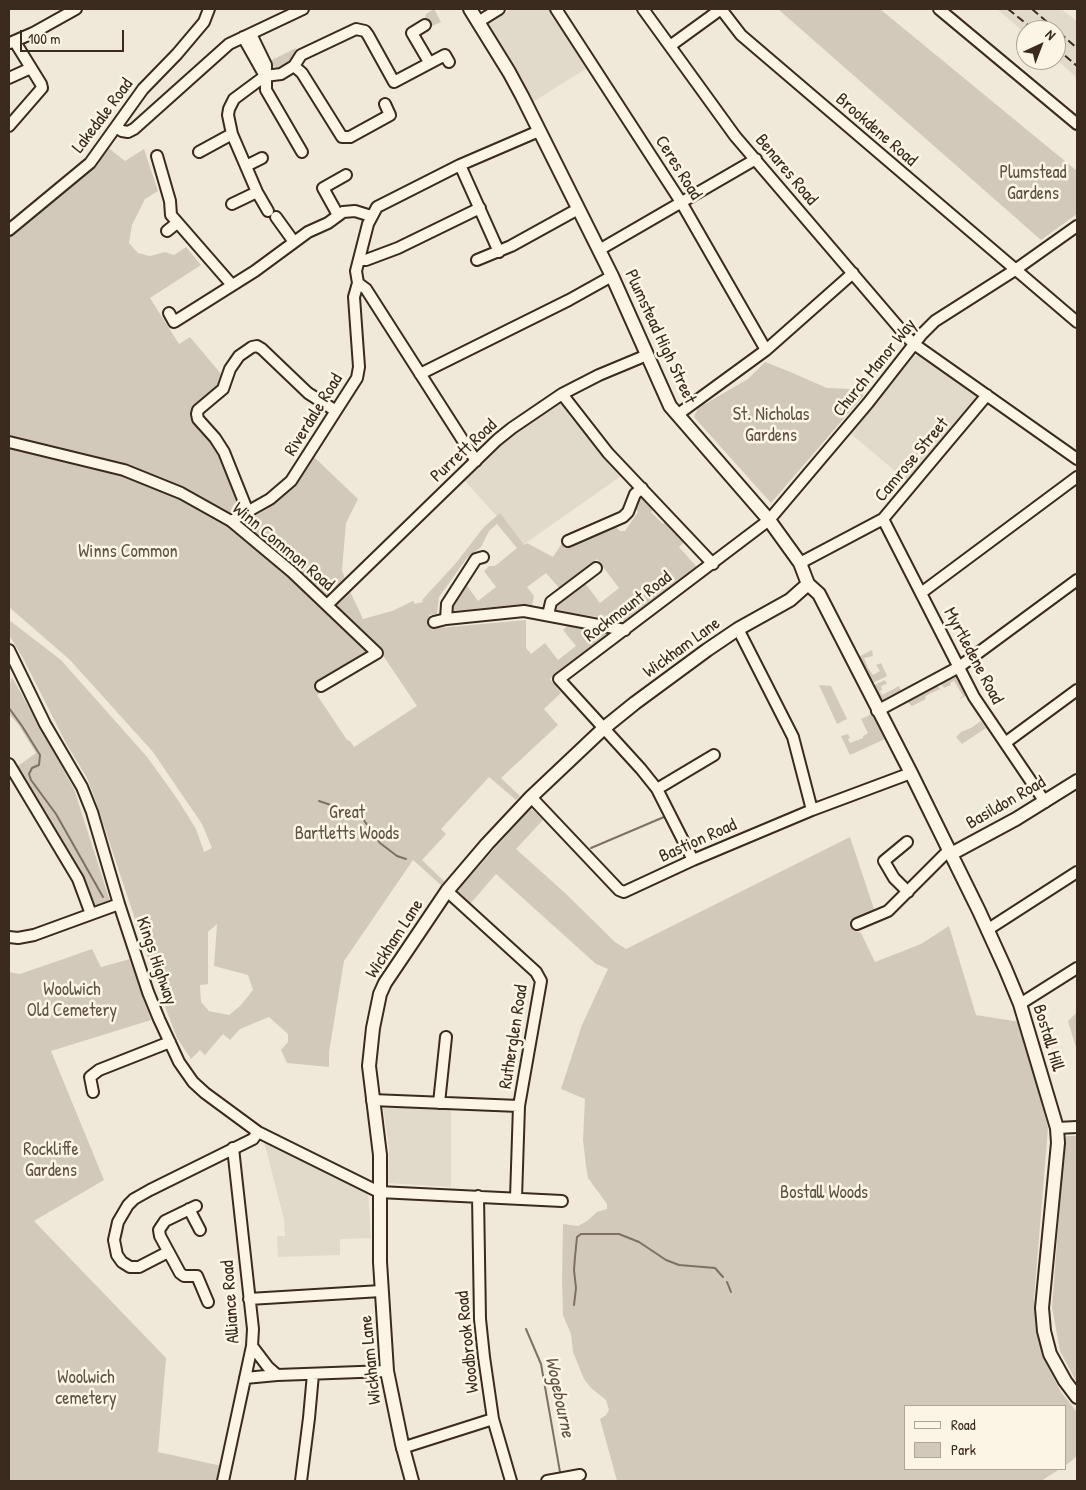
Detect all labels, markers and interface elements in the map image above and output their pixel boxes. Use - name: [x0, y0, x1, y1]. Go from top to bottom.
- scale bar: [22, 20, 126, 52]
- north arrow: [1016, 20, 1066, 70]
- text: N: [1042, 25, 1060, 44]
- text: 100 m: [28, 28, 61, 49]
- street label: Lakedale Road: [68, 74, 138, 158]
- street label: Brookdene Road: [831, 89, 921, 171]
- street label: Benares Road: [750, 130, 822, 210]
- street label: Ceres Road: [650, 132, 706, 204]
- park label: Plumstead Gardens: [999, 162, 1067, 204]
- street label: Plumstead High Street: [619, 267, 701, 407]
- street label: Church Manor Way: [829, 314, 921, 422]
- street label: Riverdale Road: [280, 370, 348, 460]
- park label: St. Nicholas Gardens: [733, 404, 809, 446]
- street label: Camrose Street: [870, 413, 954, 507]
- street label: Purrett Road: [426, 415, 502, 487]
- street label: Winn Common Road: [228, 498, 338, 596]
- park label: Winns Common: [78, 541, 178, 563]
- street label: Rockmount Road: [580, 567, 676, 647]
- street label: Myrtledene Road: [938, 604, 1008, 708]
- street label: Wickham Lane: [639, 613, 725, 683]
- street label: Basildon Road: [963, 772, 1049, 834]
- park label: Great Bartletts Woods: [295, 802, 399, 844]
- street label: Bastion Road: [656, 814, 740, 868]
- street label: Wickham Lane: [362, 896, 428, 982]
- street label: Kings Highway: [131, 914, 181, 1008]
- park label: Woolwich Old Cemetery: [27, 979, 117, 1022]
- street label: Rutherglen Road: [495, 983, 533, 1091]
- street label: Bostall Hill: [1028, 1002, 1068, 1074]
- park label: Rockliffe Gardens: [23, 1139, 79, 1182]
- park label: Bostall Woods: [780, 1182, 868, 1204]
- street label: Alliance Road: [217, 1260, 245, 1344]
- street label: Woodbrook Road: [452, 1290, 484, 1394]
- street label: Wickham Lane: [356, 1314, 386, 1406]
- water label: Wogebourne: [539, 1355, 579, 1439]
- park label: Woolwich cemetery: [55, 1367, 117, 1410]
- legend: [904, 1405, 1066, 1470]
- text: Road: [951, 1414, 976, 1435]
- text: Park: [951, 1439, 976, 1460]

